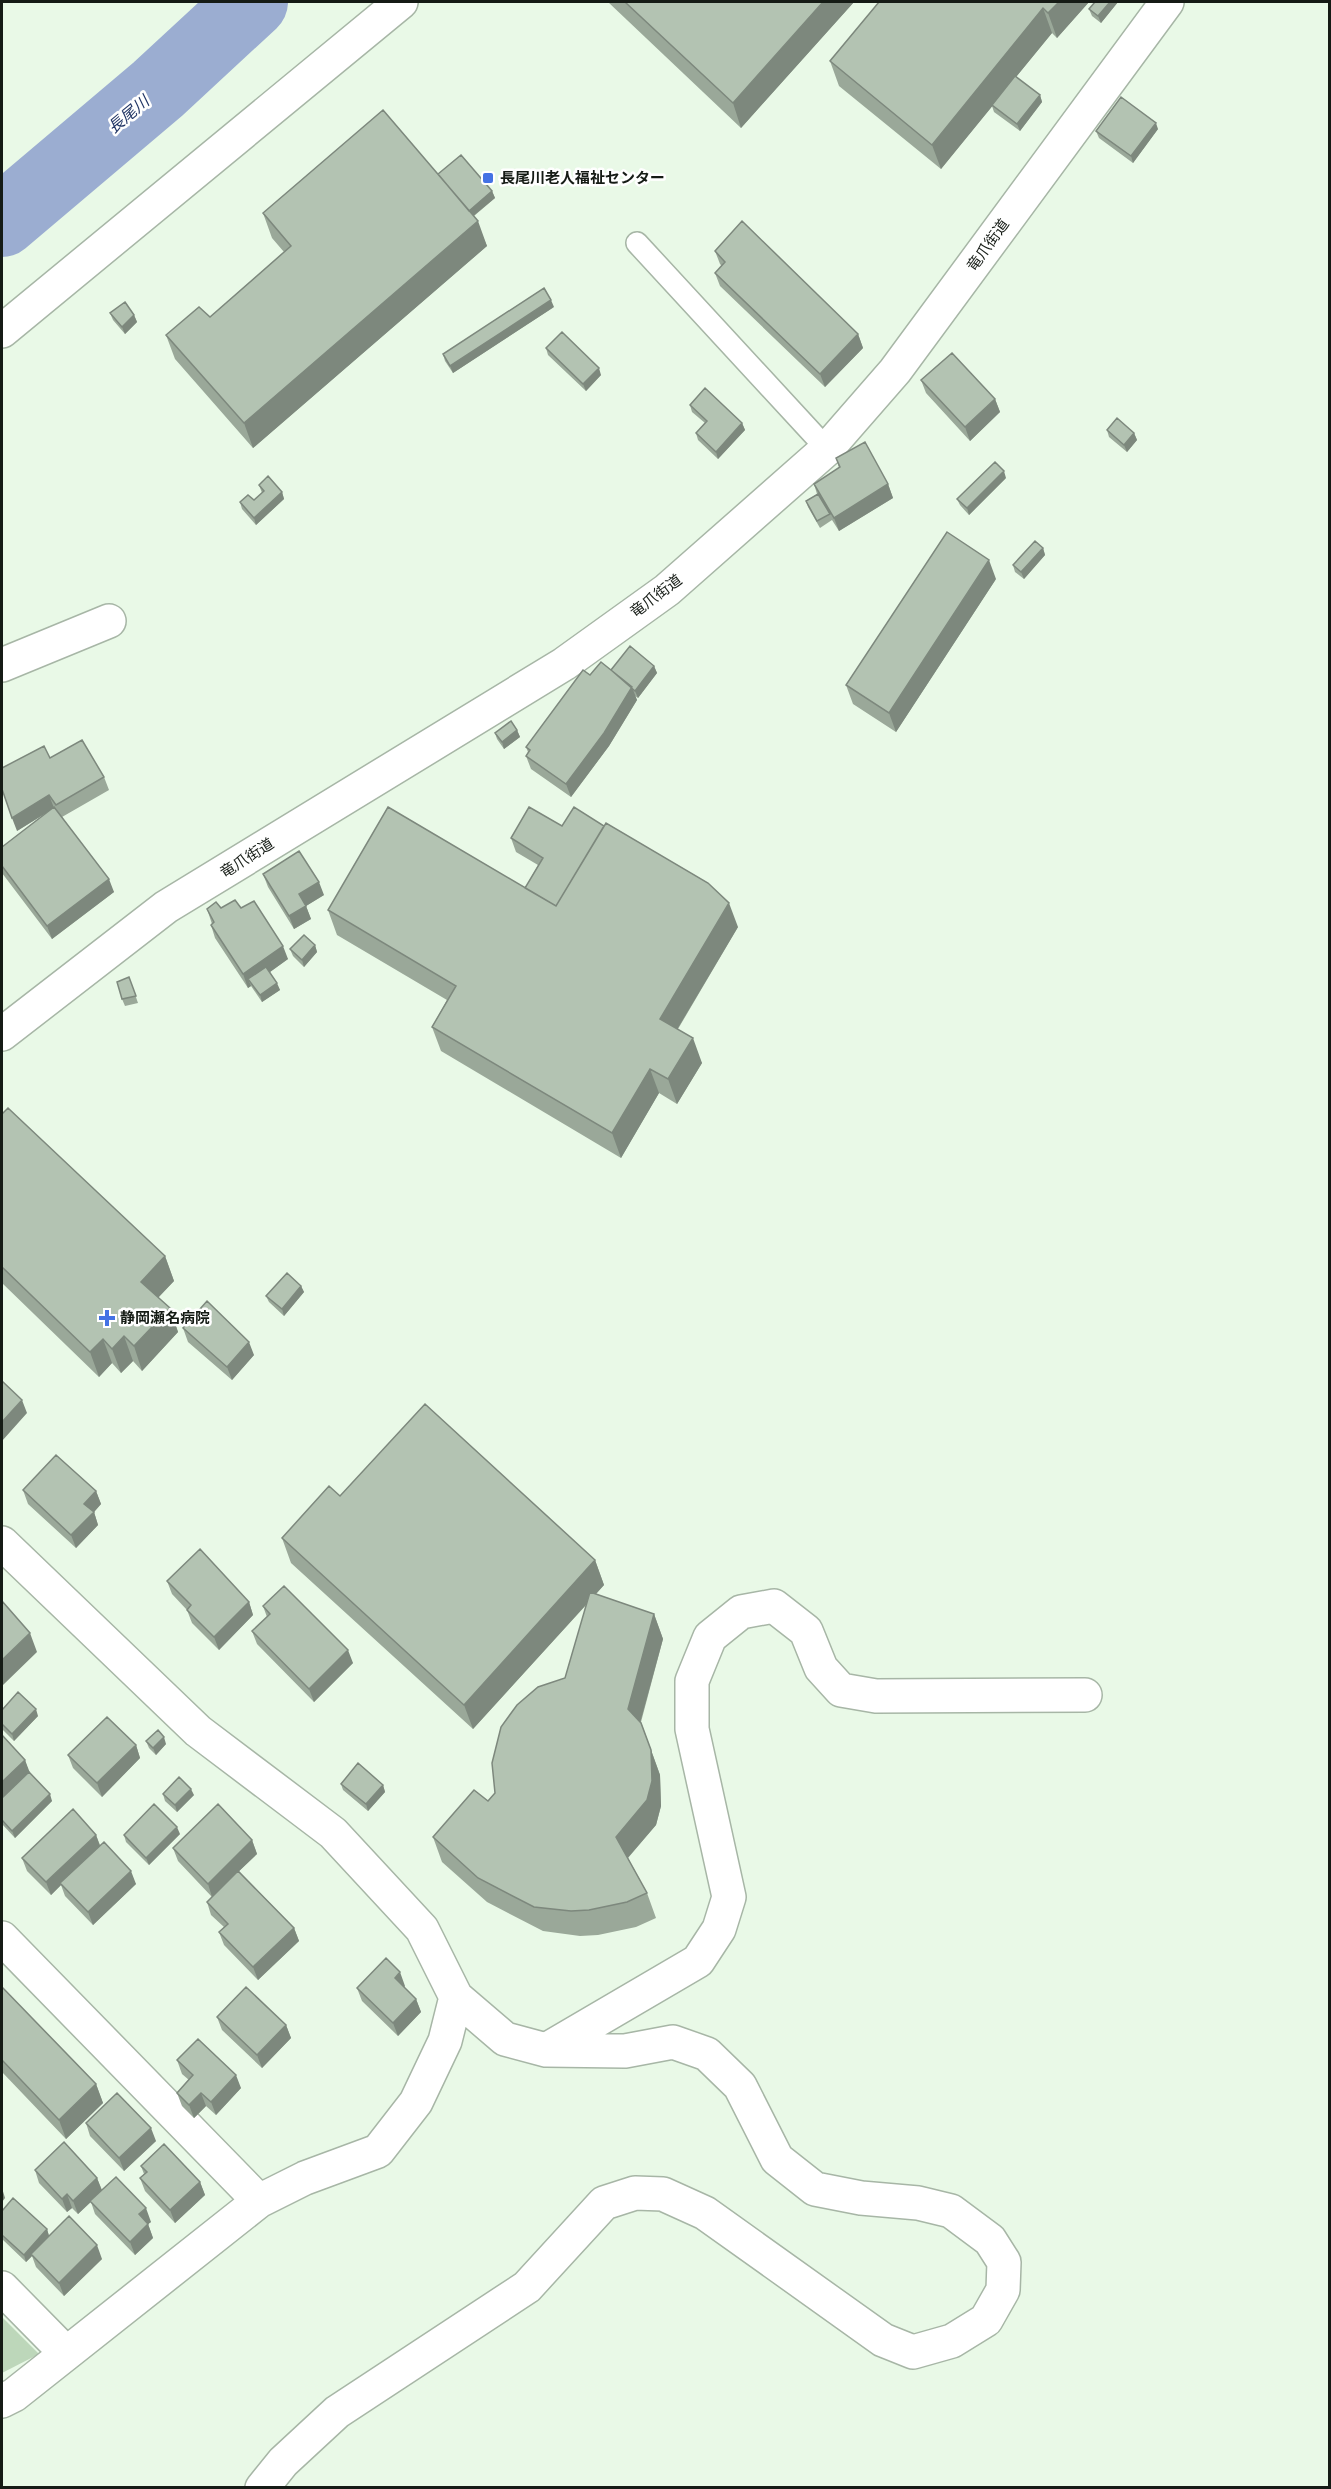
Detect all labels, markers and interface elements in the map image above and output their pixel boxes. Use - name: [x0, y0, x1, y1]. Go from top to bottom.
- water label: 長尾川: [104, 90, 154, 137]
- place label: 長尾川老人福祉センター: [500, 169, 665, 186]
- marker: 長尾川老人福祉センター: [481, 171, 495, 185]
- street label: 竜爪街道: [963, 215, 1012, 274]
- street label: 竜爪街道: [627, 571, 685, 620]
- street label: 竜爪街道: [217, 834, 277, 881]
- marker: 静岡瀬名病院: [98, 1309, 116, 1327]
- place label: 静岡瀬名病院: [120, 1309, 210, 1326]

